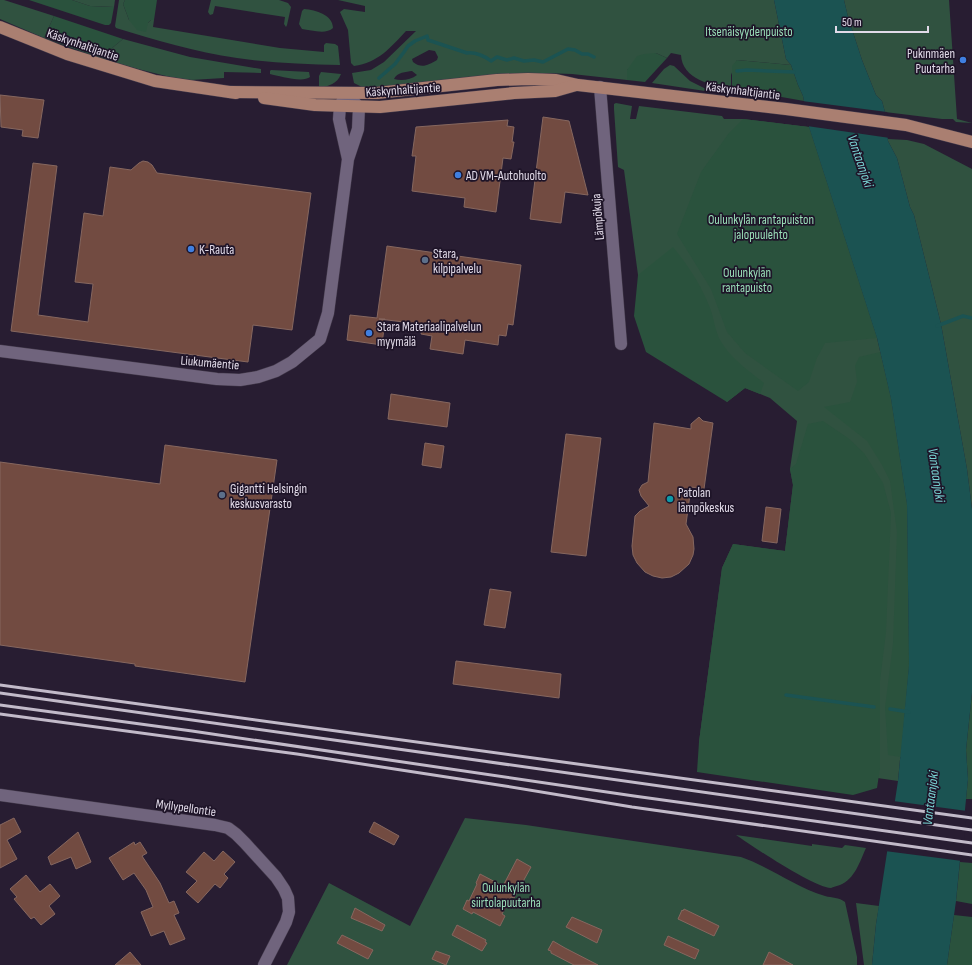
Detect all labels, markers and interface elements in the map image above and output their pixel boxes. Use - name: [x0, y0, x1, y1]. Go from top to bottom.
- scale bar: [836, 8, 928, 34]
- text: 50 m: [842, 15, 862, 30]
- park label: Itsenäisyydenpuisto: [705, 24, 793, 40]
- street label: Käskynhaltijantie: [45, 25, 121, 65]
- place label: Pukinmäen Puutarha: [907, 46, 955, 77]
- marker: Pukinmäen Puutarha: [958, 55, 968, 65]
- street label: Käskynhaltijantie: [705, 78, 781, 104]
- street label: Käskynhaltijantie: [365, 79, 441, 101]
- water label: Vantaanjoki: [844, 133, 878, 190]
- place label: AD VM-Autohuolto: [465, 168, 546, 184]
- marker: AD VM-Autohuolto: [453, 170, 463, 180]
- street label: Lämpökuja: [588, 193, 608, 241]
- park label: Oulunkylän rantapuiston jalopuulehto: [708, 212, 814, 243]
- place label: K-Rauta: [199, 242, 234, 258]
- marker: K-Rauta: [186, 244, 196, 254]
- place label: Stara, kilpipalvelu: [433, 246, 481, 277]
- marker: Stara, kilpipalvelu: [420, 255, 430, 265]
- park label: Oulunkylän rantapuisto: [722, 265, 772, 296]
- place label: Stara Materiaalipalvelun myymälä: [377, 319, 482, 350]
- marker: Stara Materiaalipalvelun myymälä: [364, 328, 374, 338]
- street label: Liukumäentie: [180, 352, 240, 374]
- water label: Vantaanjoki: [924, 447, 949, 504]
- place label: Gigantti Helsingin keskusvarasto: [230, 481, 307, 512]
- place label: Patolan lämpökeskus: [678, 485, 735, 516]
- marker: Gigantti Helsingin keskusvarasto: [217, 490, 227, 500]
- marker: Patolan lämpökeskus: [665, 494, 675, 504]
- water label: Vantaanjoki: [919, 770, 942, 826]
- street label: Myllypellontie: [155, 796, 217, 820]
- park label: Oulunkylän siirtolapuutarha: [471, 880, 541, 911]

